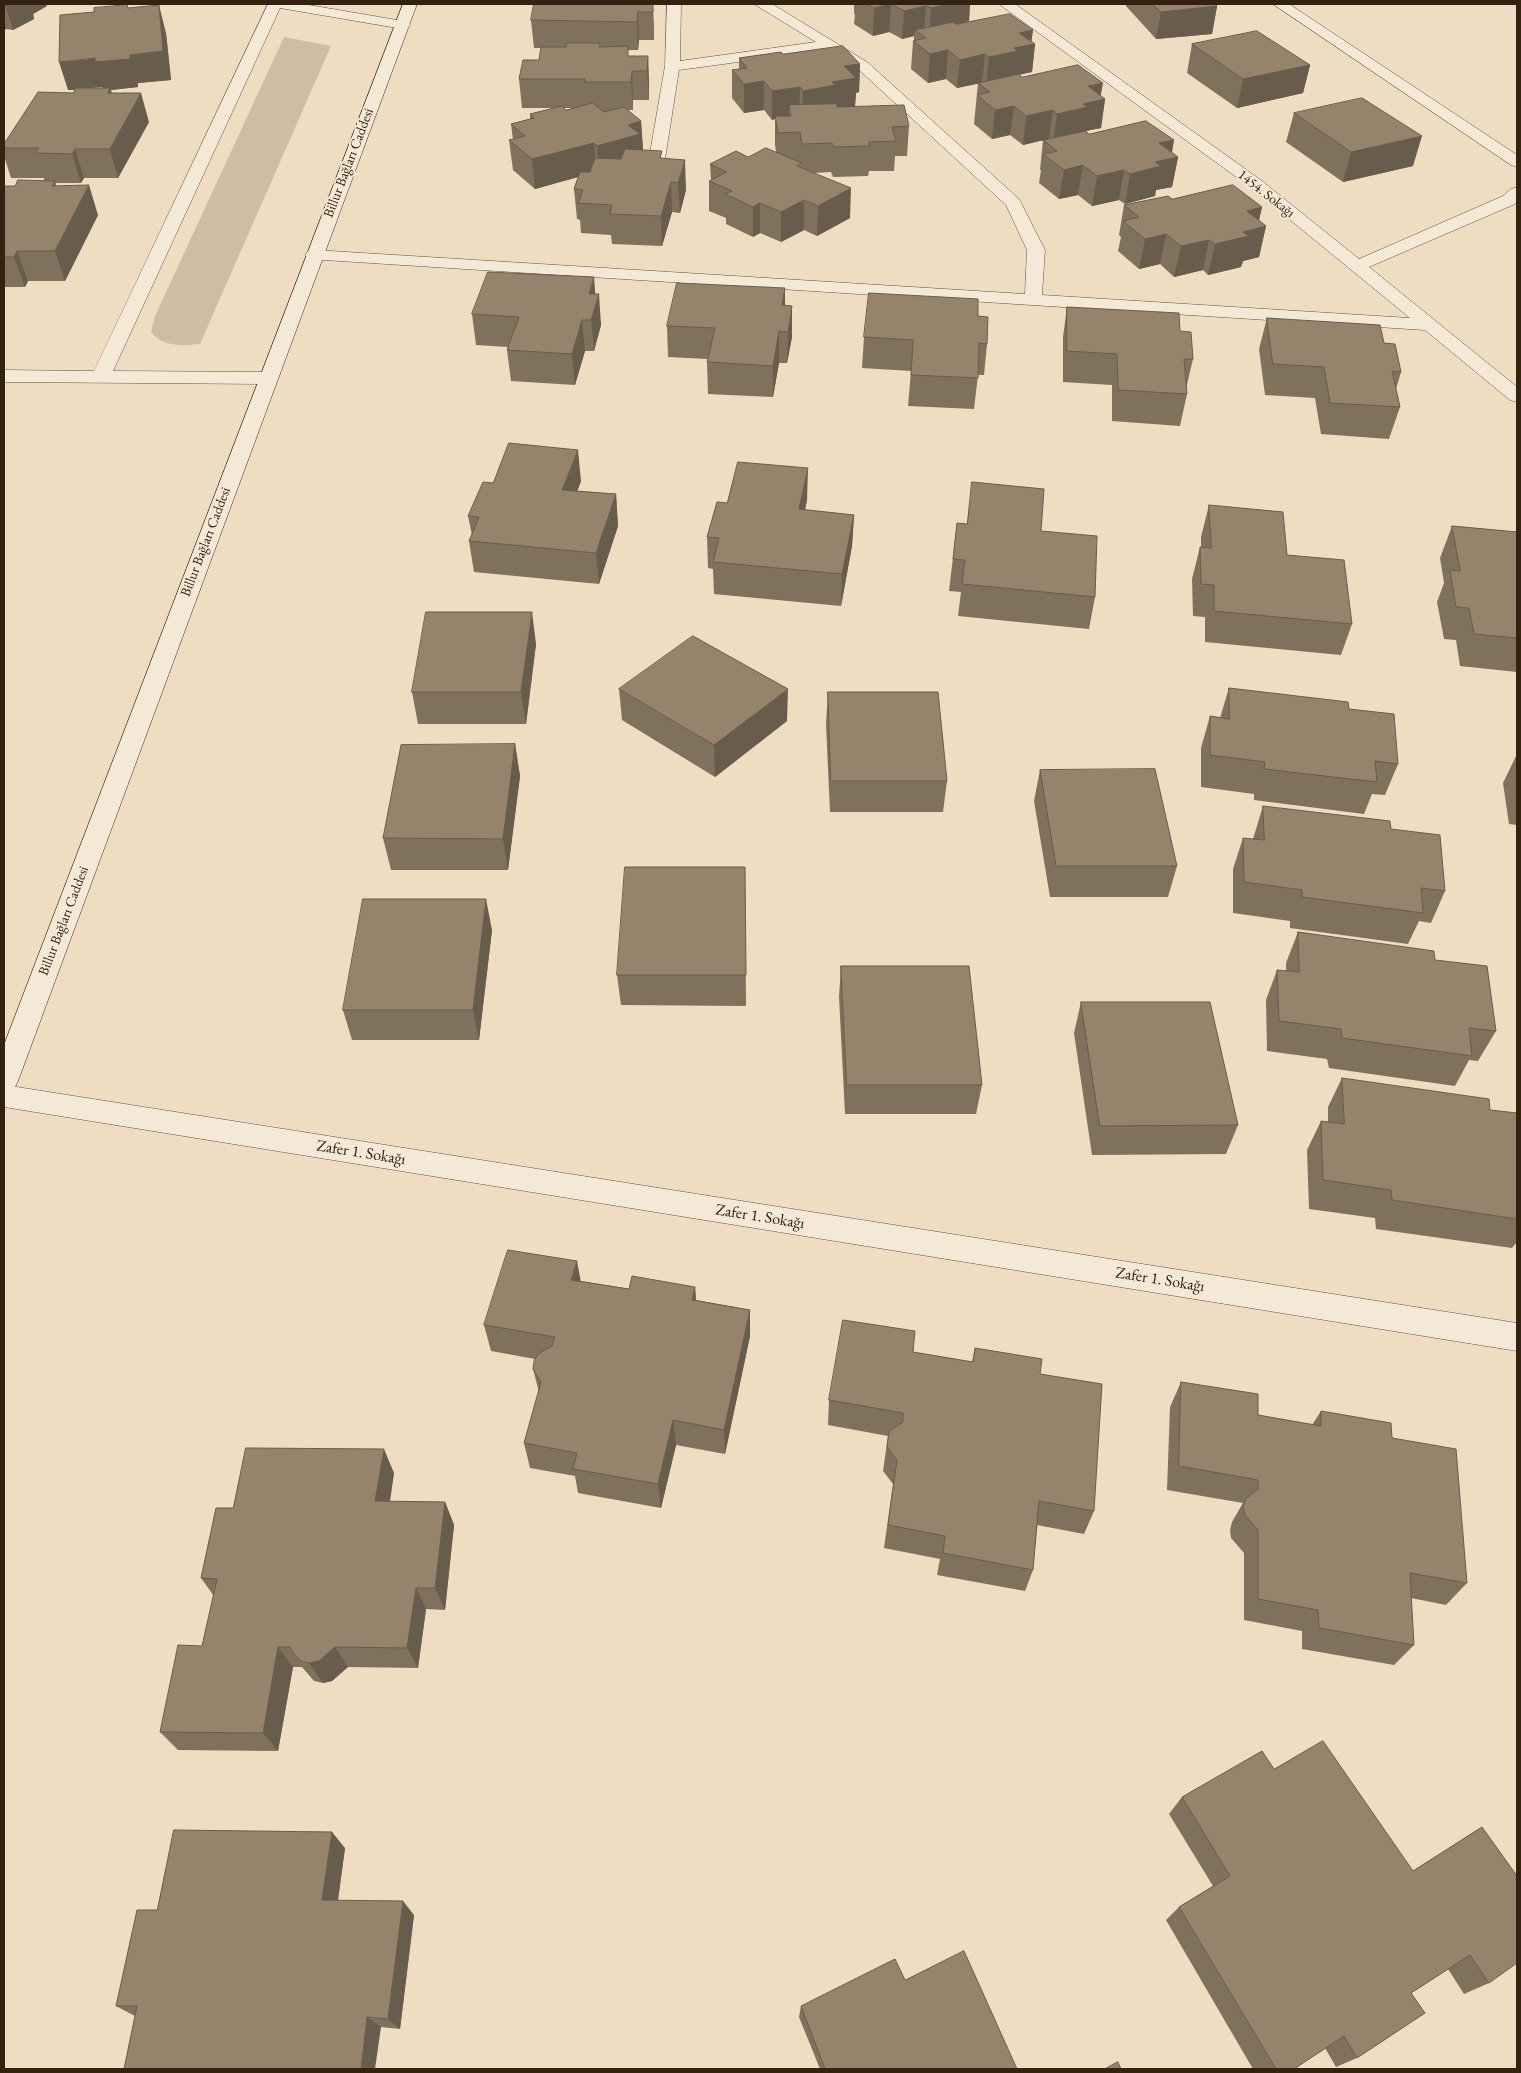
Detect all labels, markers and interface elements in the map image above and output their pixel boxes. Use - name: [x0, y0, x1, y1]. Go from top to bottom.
- street label: Billur Bağları Caddesi: [320, 106, 378, 220]
- street label: 1454. Sokağı: [1234, 167, 1298, 221]
- street label: Billur Bağları Caddesi: [177, 485, 235, 599]
- street label: Billur Bağları Caddesi: [35, 864, 93, 978]
- street label: Zafer 1. Sokağı: [315, 1136, 407, 1170]
- street label: Zafer 1. Sokağı: [714, 1200, 806, 1234]
- street label: Zafer 1. Sokağı: [1114, 1263, 1206, 1297]

